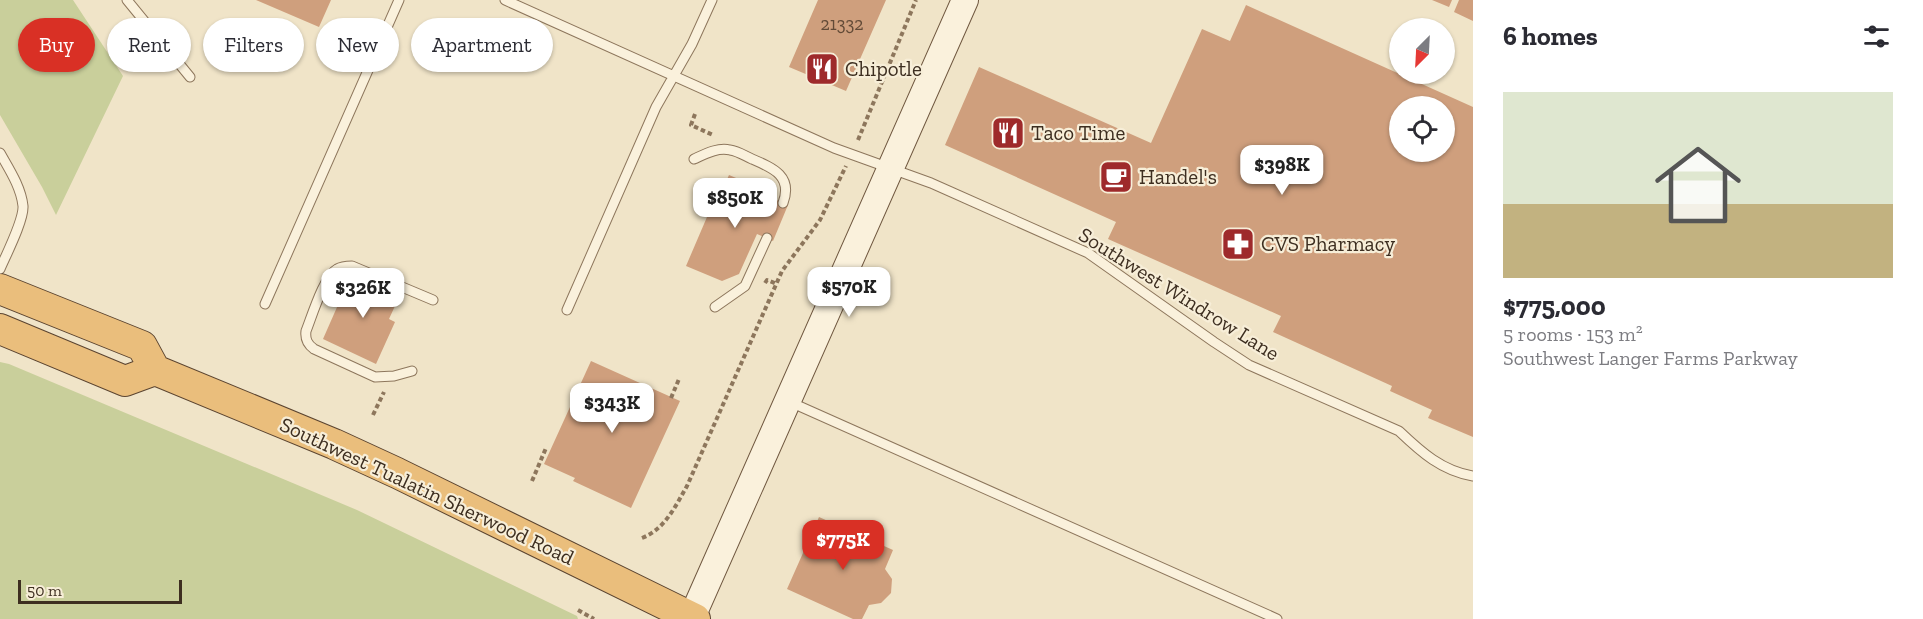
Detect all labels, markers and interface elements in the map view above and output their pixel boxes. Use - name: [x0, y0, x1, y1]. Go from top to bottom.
- house number: 21332: [820, 13, 864, 35]
- chip: Buy: [18, 18, 95, 72]
- chip: Rent: [107, 18, 191, 72]
- chip: Filters: [203, 18, 304, 72]
- chip: New: [316, 18, 399, 72]
- chip: Apartment: [411, 18, 553, 72]
- north arrow: [1389, 18, 1455, 84]
- map controls: [1389, 18, 1455, 162]
- text: 6 homes: [1503, 20, 1598, 52]
- icon: filters: [1860, 20, 1893, 53]
- restaurant icon: Chipotle: [804, 51, 840, 87]
- place label: Chipotle: [845, 56, 922, 81]
- button: locate: [1389, 96, 1455, 162]
- restaurant icon: Taco Time: [990, 115, 1026, 151]
- place label: Taco Time: [1031, 120, 1125, 145]
- icon: home: [1644, 131, 1752, 239]
- pin: $398K: [1240, 145, 1324, 196]
- text: $398K: [1254, 152, 1310, 176]
- cafe icon: Handel's: [1098, 159, 1134, 195]
- place label: Handel's: [1139, 164, 1217, 189]
- pin: $850K: [693, 178, 777, 229]
- text: $850K: [707, 185, 763, 209]
- street label: Southwest Windrow Lane: [1074, 222, 1284, 366]
- pharmacy icon: CVS Pharmacy: [1220, 226, 1256, 262]
- place label: CVS Pharmacy: [1261, 231, 1395, 256]
- pin: $570K: [807, 267, 891, 318]
- pin: $326K: [321, 268, 405, 319]
- text: $570K: [821, 274, 877, 298]
- text: $326K: [335, 275, 391, 299]
- text: $775,000: [1503, 290, 1606, 322]
- text: 5 rooms · 153 m²: [1503, 322, 1643, 346]
- text: Southwest Langer Farms Parkway: [1503, 346, 1798, 370]
- pin: $343K: [570, 383, 654, 434]
- text: $343K: [584, 390, 640, 414]
- street label: Southwest Tualatin Sherwood Road: [276, 411, 579, 570]
- pin: $775K: [801, 520, 885, 571]
- text: $775K: [816, 527, 870, 551]
- scale bar: [18, 577, 182, 604]
- text: 50 m: [27, 581, 62, 600]

